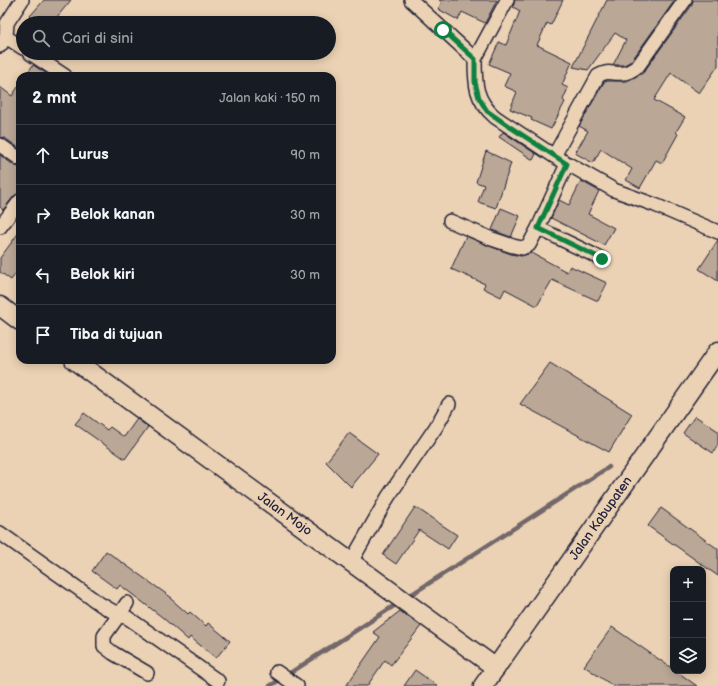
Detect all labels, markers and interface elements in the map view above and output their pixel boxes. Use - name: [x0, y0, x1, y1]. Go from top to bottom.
- search box: [16, 16, 336, 60]
- route start: [434, 21, 452, 39]
- icon: search: [30, 27, 52, 49]
- text: Cari di sini: [62, 29, 133, 48]
- text: 2 mnt: [32, 88, 76, 108]
- text: Jalan kaki · 150 m: [219, 90, 320, 106]
- icon: ahead: [32, 144, 54, 166]
- text: Lurus: [70, 145, 109, 164]
- text: 90 m: [291, 147, 320, 163]
- icon: right: [32, 204, 54, 226]
- text: Belok kanan: [70, 205, 155, 224]
- text: 30 m: [290, 207, 320, 223]
- route end: [593, 250, 611, 268]
- icon: left: [32, 264, 54, 286]
- text: Belok kiri: [70, 265, 135, 284]
- text: 30 m: [290, 267, 320, 283]
- icon: arrive: [32, 324, 54, 346]
- text: Tiba di tujuan: [70, 325, 163, 344]
- street label: Jalan Kabupaten: [566, 473, 636, 563]
- street label: Jalan Mojo: [254, 489, 315, 539]
- map controls: [670, 566, 706, 674]
- button: +: [670, 566, 706, 602]
- button: −: [670, 602, 706, 638]
- button: layers: [670, 638, 706, 674]

